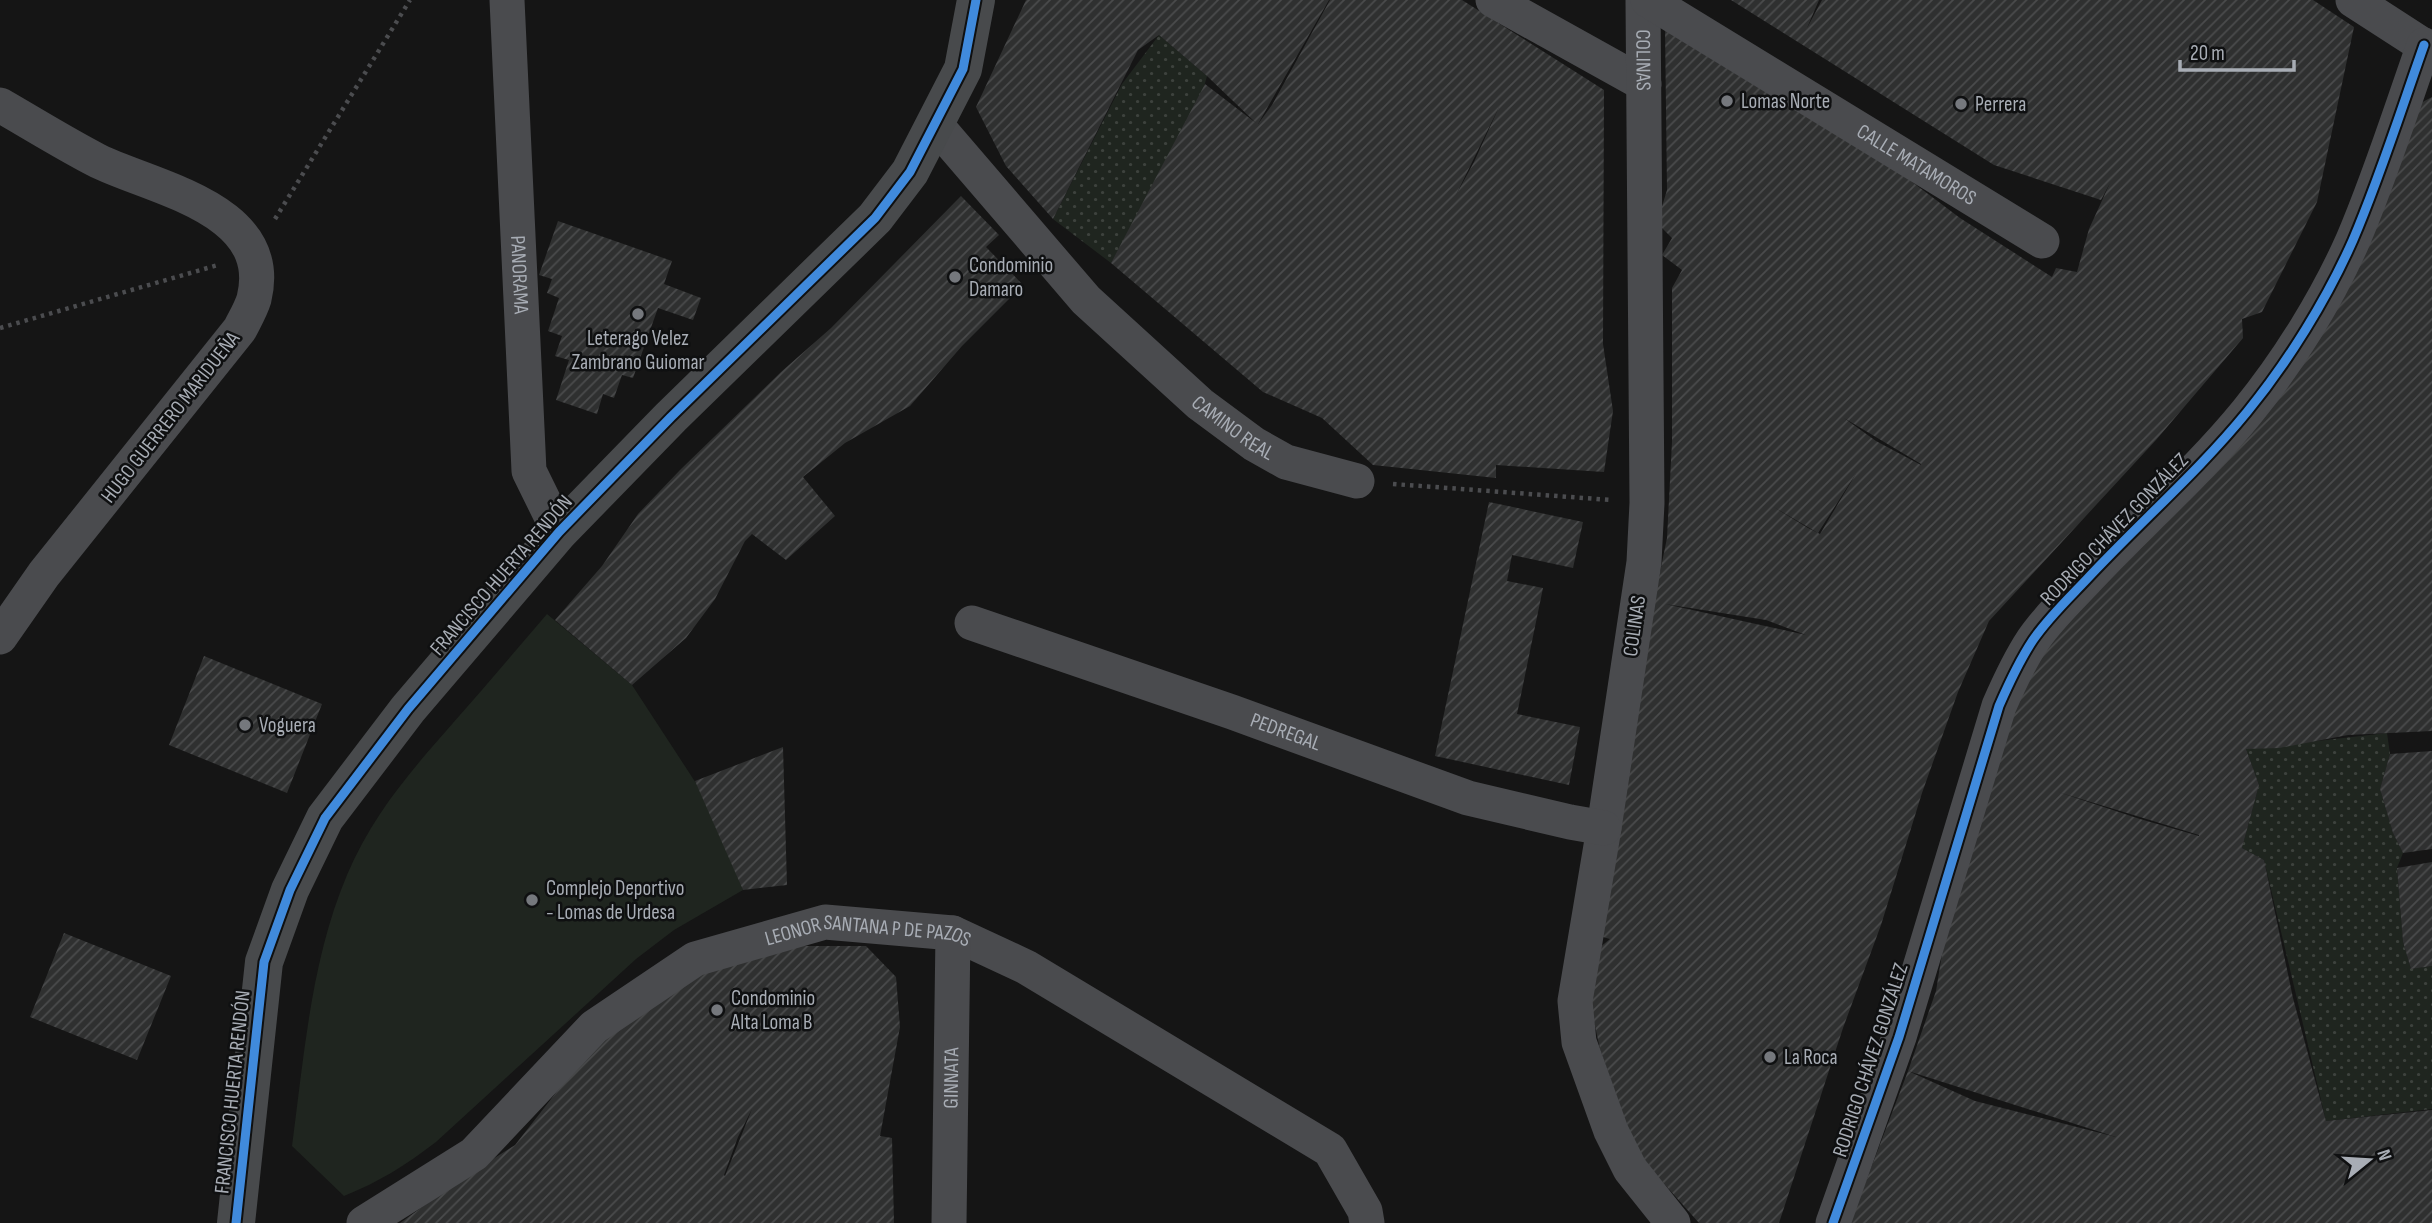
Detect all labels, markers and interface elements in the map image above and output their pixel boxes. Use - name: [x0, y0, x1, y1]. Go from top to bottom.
- scale bar: [2180, 28, 2294, 72]
- street label: COLINAS: [1630, 29, 1656, 91]
- text: 20 m: [2190, 41, 2225, 66]
- place label: Lomas Norte: [1741, 89, 1830, 114]
- place label: Perrera: [1975, 92, 2026, 117]
- marker: Lomas Norte: [1719, 93, 1735, 109]
- marker: Perrera: [1953, 96, 1969, 112]
- street label: CALLE MATAMOROS: [1852, 119, 1981, 211]
- street label: PANORAMA: [505, 235, 534, 316]
- place label: Condominio Damaro: [969, 253, 1053, 302]
- marker: Condominio Damaro: [947, 269, 963, 285]
- marker: Leterago Velez Zambrano Guiomar: [630, 306, 646, 322]
- street label: HUGO GUERRERO MARIDUEÑA: [96, 326, 246, 508]
- place label: Leterago Velez Zambrano Guiomar: [571, 326, 705, 375]
- street label: CAMINO REAL: [1186, 390, 1279, 466]
- street label: RODRIGO CHÁVEZ GONZÁLEZ: [2035, 448, 2194, 611]
- street label: FRANCISCO HUERTA RENDÓN: [425, 490, 578, 661]
- street label: COLINAS: [1618, 594, 1651, 658]
- street label: PEDREGAL: [1247, 708, 1324, 756]
- place label: Voguera: [259, 713, 316, 738]
- marker: Voguera: [237, 717, 253, 733]
- place label: Complejo Deportivo - Lomas de Urdesa: [546, 876, 685, 925]
- marker: Complejo Deportivo - Lomas de Urdesa: [524, 892, 540, 908]
- street label: LEONOR SANTANA P DE PAZOS: [762, 910, 975, 953]
- street label: RODRIGO CHÁVEZ GONZÁLEZ: [1827, 960, 1914, 1160]
- place label: Condominio Alta Loma B: [730, 986, 815, 1035]
- street label: FRANCISCO HUERTA RENDÓN: [209, 989, 256, 1195]
- marker: Condominio Alta Loma B: [709, 1002, 725, 1018]
- place label: La Roca: [1784, 1045, 1838, 1070]
- street label: GINNATA: [939, 1046, 964, 1109]
- marker: La Roca: [1762, 1049, 1778, 1065]
- north arrow: [2334, 1125, 2404, 1195]
- text: N: [2371, 1147, 2396, 1164]

